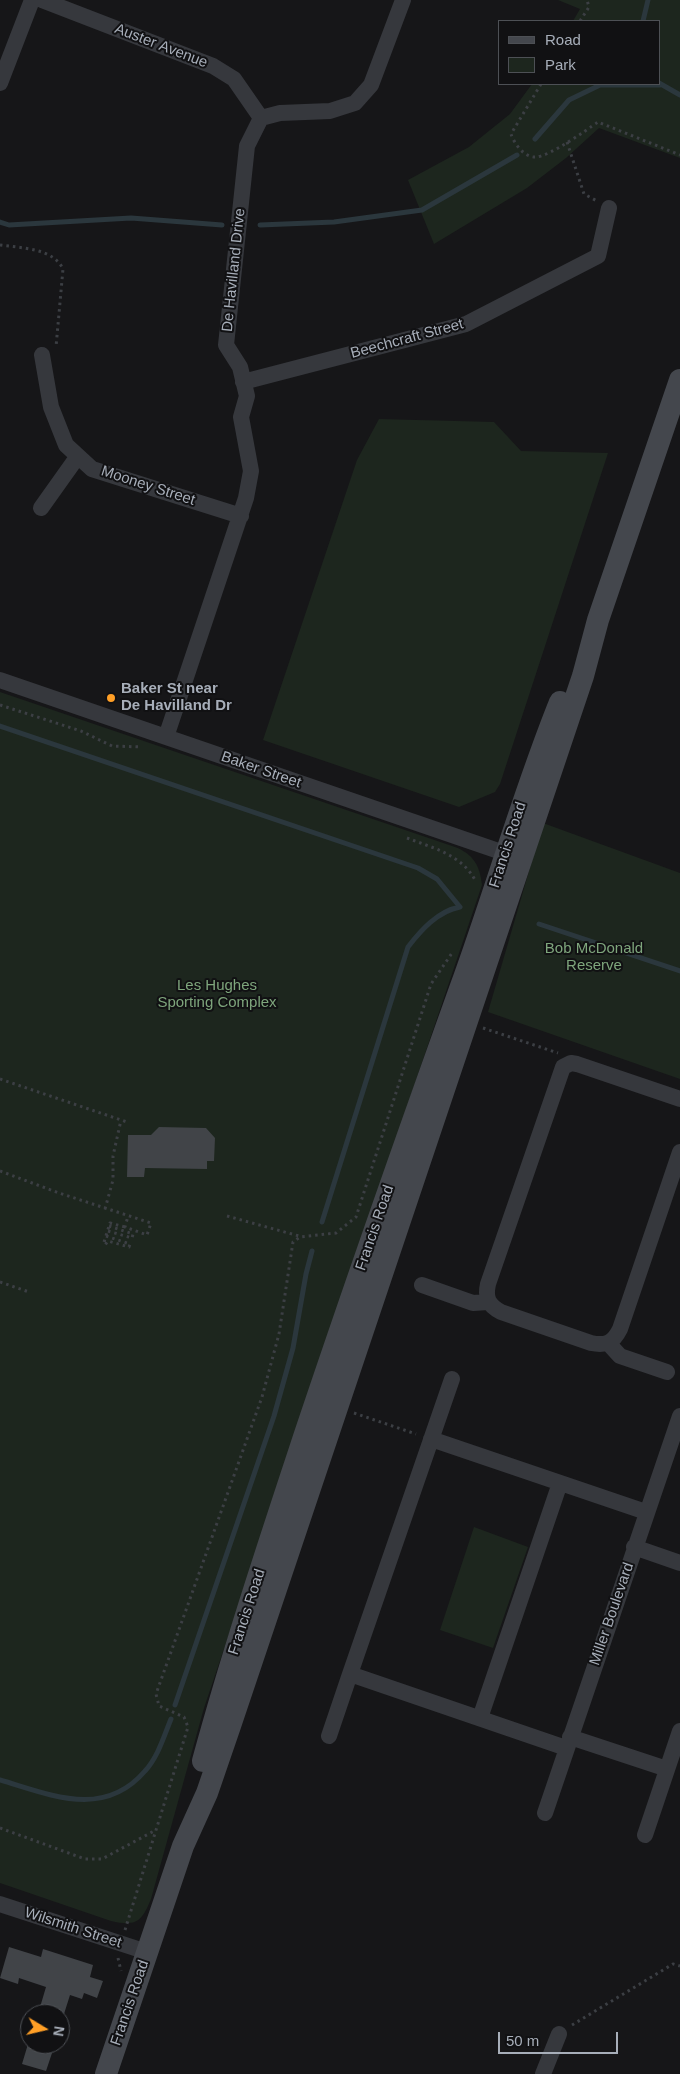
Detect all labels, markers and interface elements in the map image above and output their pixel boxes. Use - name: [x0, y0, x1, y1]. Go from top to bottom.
- street label: Auster Avenue: [112, 20, 210, 72]
- legend: [498, 20, 660, 85]
- text: Road: [545, 31, 581, 48]
- text: Park: [545, 56, 576, 73]
- street label: De Havilland Drive: [219, 207, 249, 333]
- street label: Beechcraft Street: [349, 315, 465, 363]
- street label: Mooney Street: [99, 462, 197, 510]
- place label: Baker St near De Havilland Dr: [121, 680, 232, 715]
- marker: Baker St near De Havilland Dr: [105, 692, 117, 704]
- street label: Baker Street: [219, 748, 303, 792]
- street label: Francis Road: [486, 800, 530, 890]
- park label: Bob McDonald Reserve: [545, 940, 643, 975]
- park label: Les Hughes Sporting Complex: [157, 977, 277, 1012]
- street label: Francis Road: [352, 1183, 398, 1273]
- street label: Miller Boulevard: [586, 1560, 638, 1668]
- street label: Francis Road: [225, 1567, 269, 1657]
- street label: Wilsmith Street: [22, 1904, 124, 1952]
- street label: Francis Road: [107, 1958, 153, 2048]
- north arrow: [20, 2004, 70, 2054]
- scale bar: [500, 2022, 620, 2054]
- text: N: [50, 2025, 68, 2037]
- text: 50 m: [506, 2032, 539, 2049]

